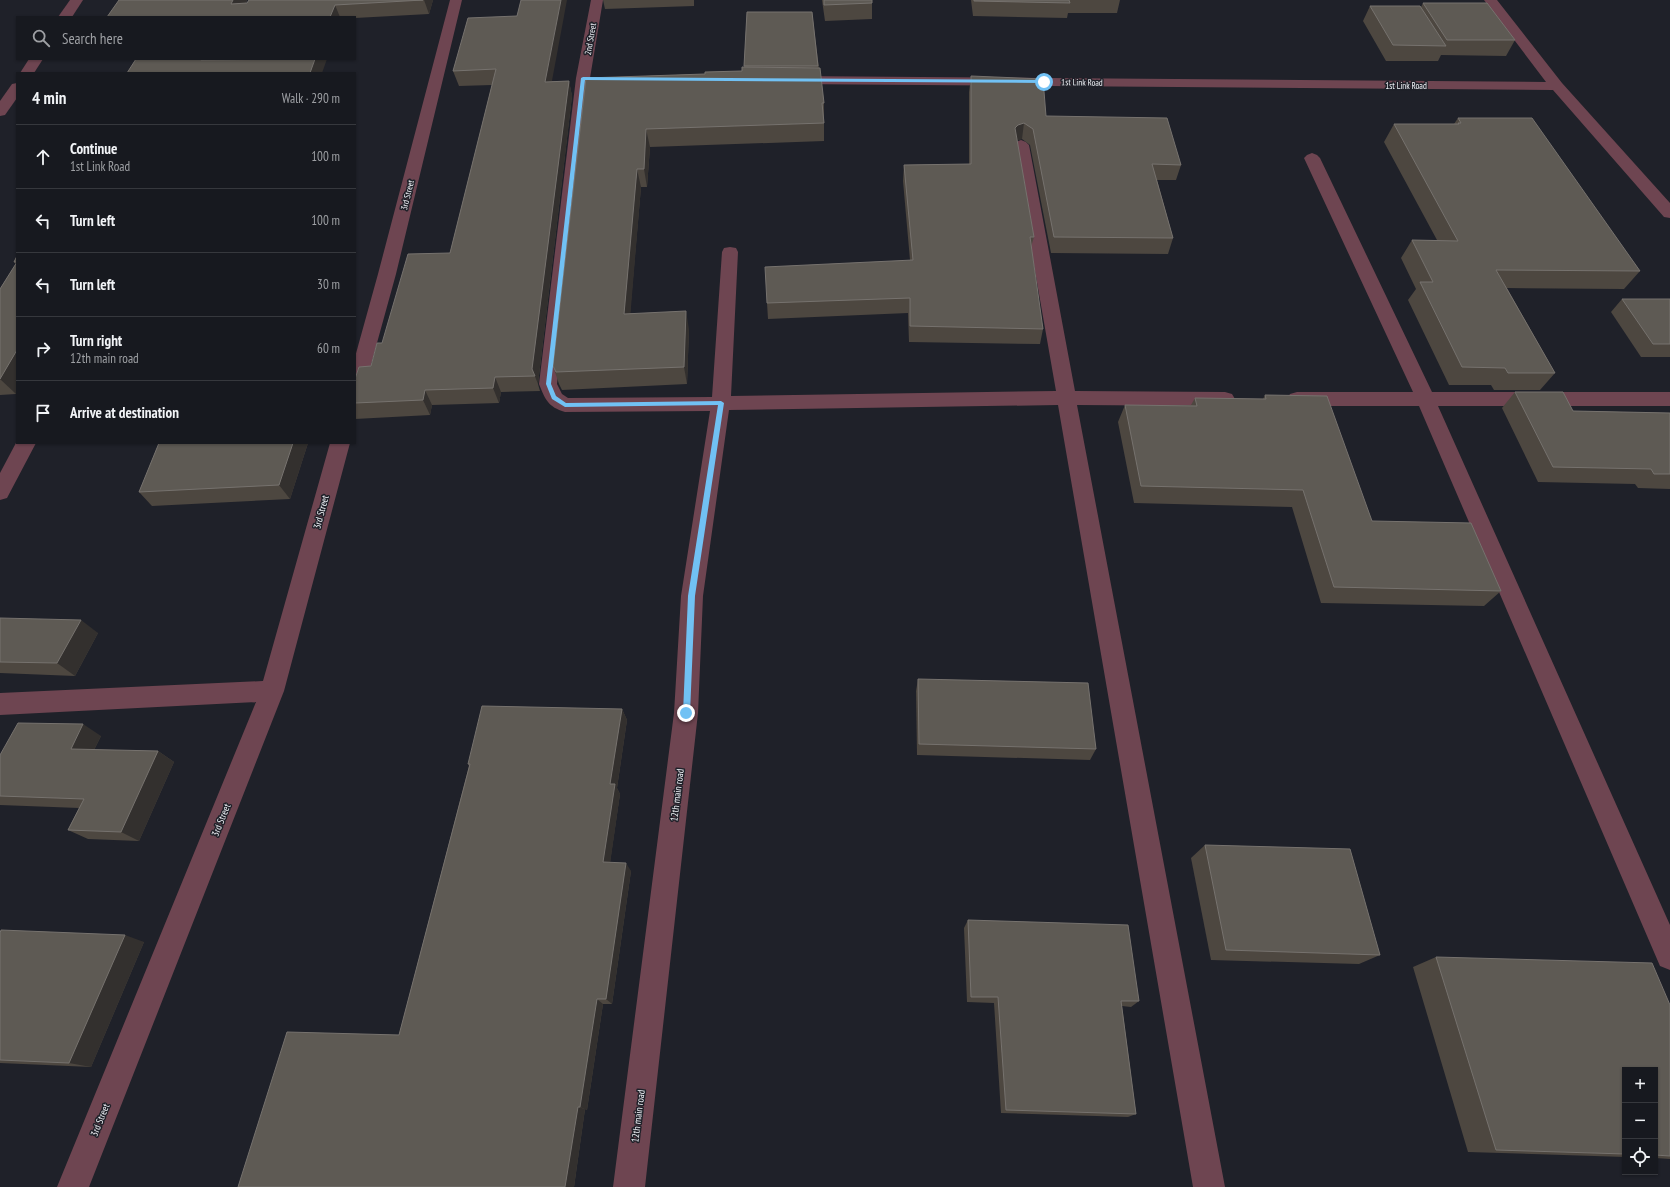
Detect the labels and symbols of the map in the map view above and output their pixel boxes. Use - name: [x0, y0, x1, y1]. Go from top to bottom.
- street label: 2nd Street: [582, 22, 598, 56]
- route start: [1035, 73, 1053, 91]
- street label: 1st Link Road: [1061, 76, 1103, 88]
- street label: 1st Link Road: [1385, 80, 1427, 91]
- street label: 3rd Street: [398, 178, 416, 211]
- street label: 3rd Street: [310, 493, 332, 530]
- route end: [677, 704, 695, 722]
- street label: 12th main road: [667, 768, 687, 822]
- street label: 3rd Street: [209, 801, 234, 838]
- street label: 12th main road: [628, 1089, 648, 1143]
- street label: 3rd Street: [88, 1101, 113, 1138]

